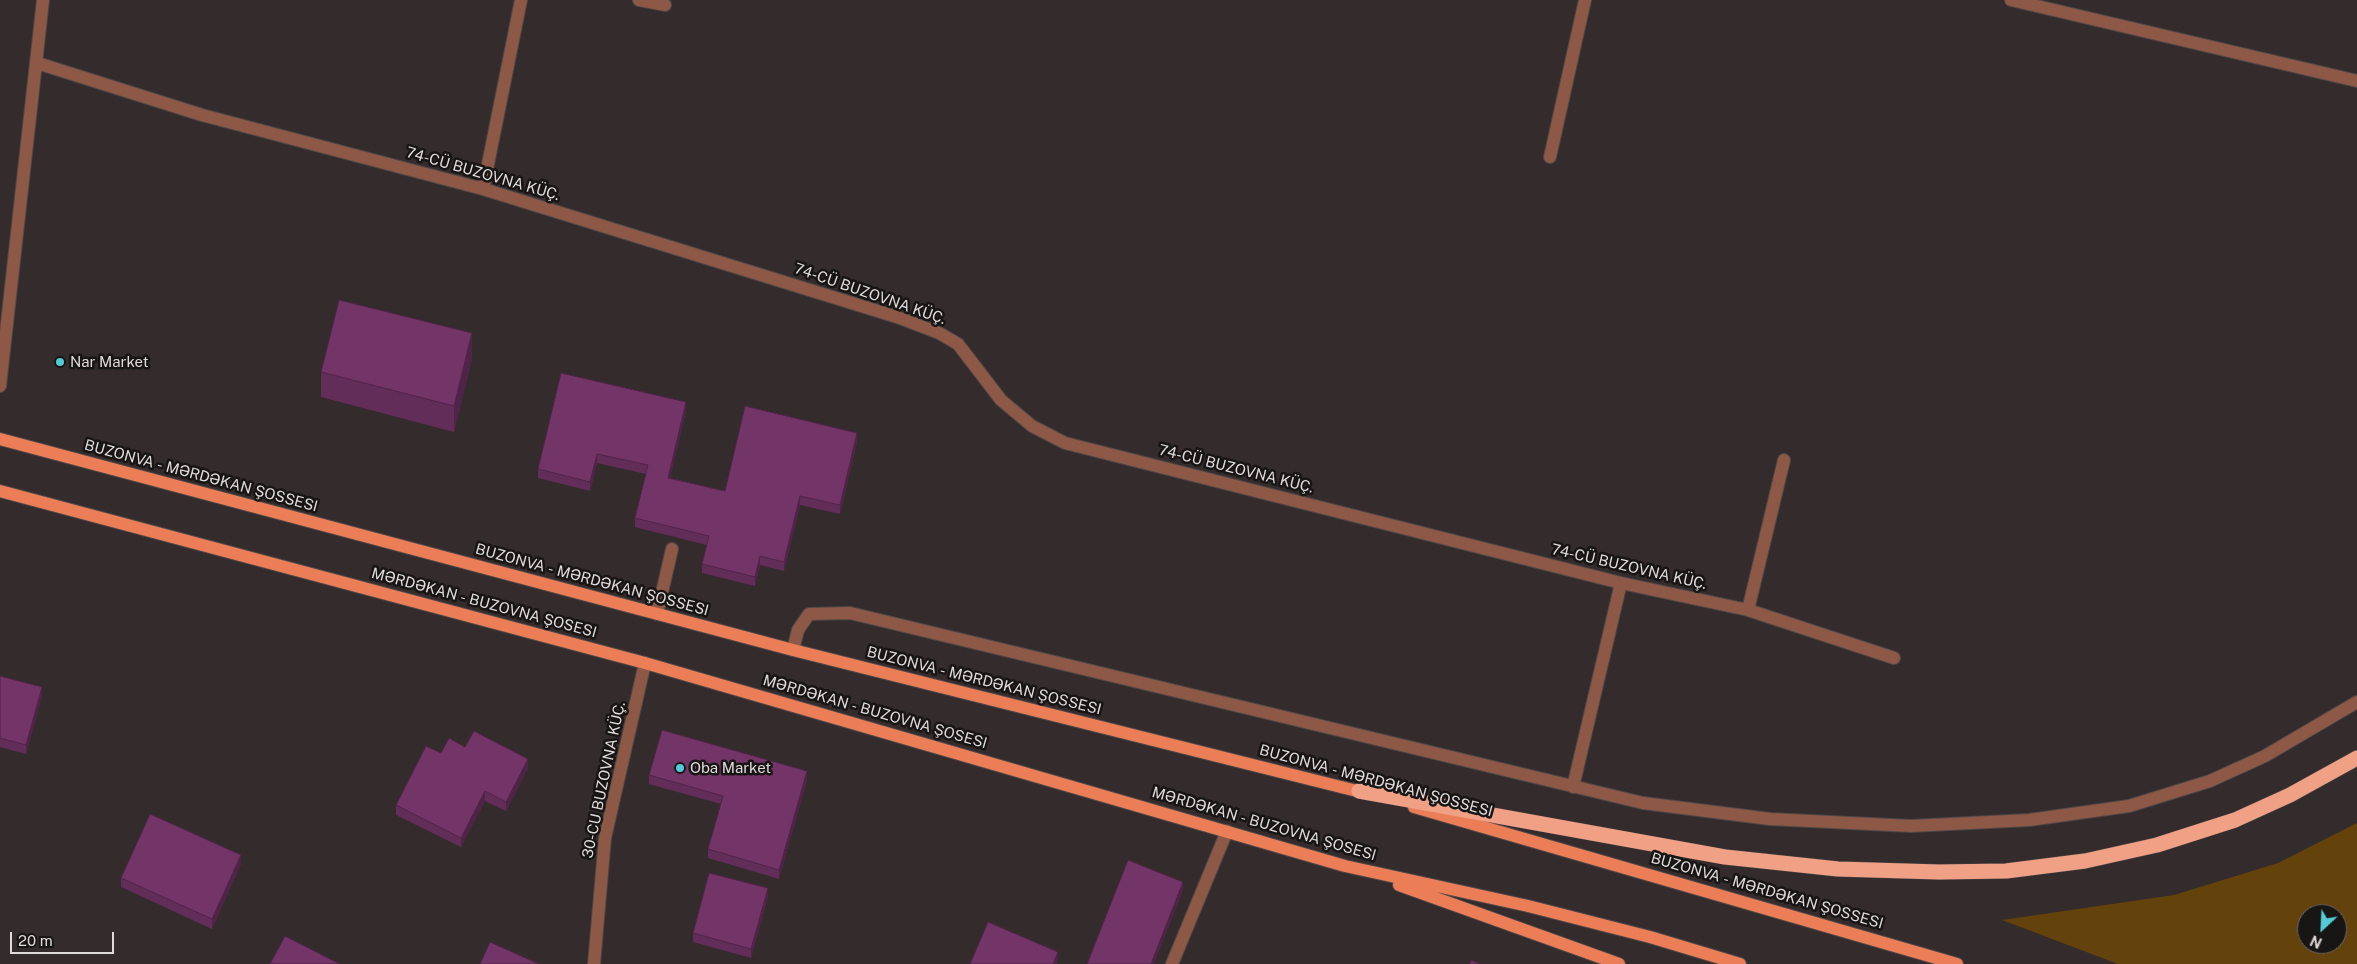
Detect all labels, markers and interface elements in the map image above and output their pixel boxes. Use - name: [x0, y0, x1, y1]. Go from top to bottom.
- street label: 74-CÜ BUZOVNA KÜÇ.: [404, 143, 562, 205]
- street label: 74-CÜ BUZOVNA KÜÇ.: [792, 260, 948, 328]
- place label: Nar Market: [70, 353, 149, 371]
- marker: Nar Market: [54, 356, 66, 368]
- street label: BUZONVA - MƏRDƏKAN ŞOSSESI: [82, 436, 320, 516]
- street label: 74-CÜ BUZOVNA KÜÇ.: [1157, 441, 1315, 497]
- street label: BUZONVA - MƏRDƏKAN ŞOSSESI: [473, 540, 711, 620]
- street label: 74-CÜ BUZOVNA KÜÇ.: [1550, 540, 1708, 594]
- street label: MƏRDƏKAN - BUZOVNA ŞOSESI: [369, 564, 599, 642]
- street label: BUZONVA - MƏRDƏKAN ŞOSSESI: [865, 643, 1103, 719]
- street label: MƏRDƏKAN - BUZOVNA ŞOSESI: [761, 671, 989, 753]
- street label: 30-CU BUZOVNA KÜÇ.: [579, 700, 629, 860]
- street label: BUZONVA - MƏRDƏKAN ŞOSSESI: [1257, 741, 1495, 821]
- place label: Oba Market: [690, 759, 771, 777]
- marker: Oba Market: [674, 762, 686, 774]
- street label: MƏRDƏKAN - BUZOVNA ŞOSESI: [1150, 783, 1378, 865]
- street label: BUZONVA - MƏRDƏKAN ŞOSSESI: [1649, 849, 1885, 933]
- north arrow: [2297, 904, 2347, 954]
- scale bar: [12, 922, 116, 954]
- text: 20 m: [18, 932, 53, 949]
- text: N: [2308, 932, 2324, 951]

